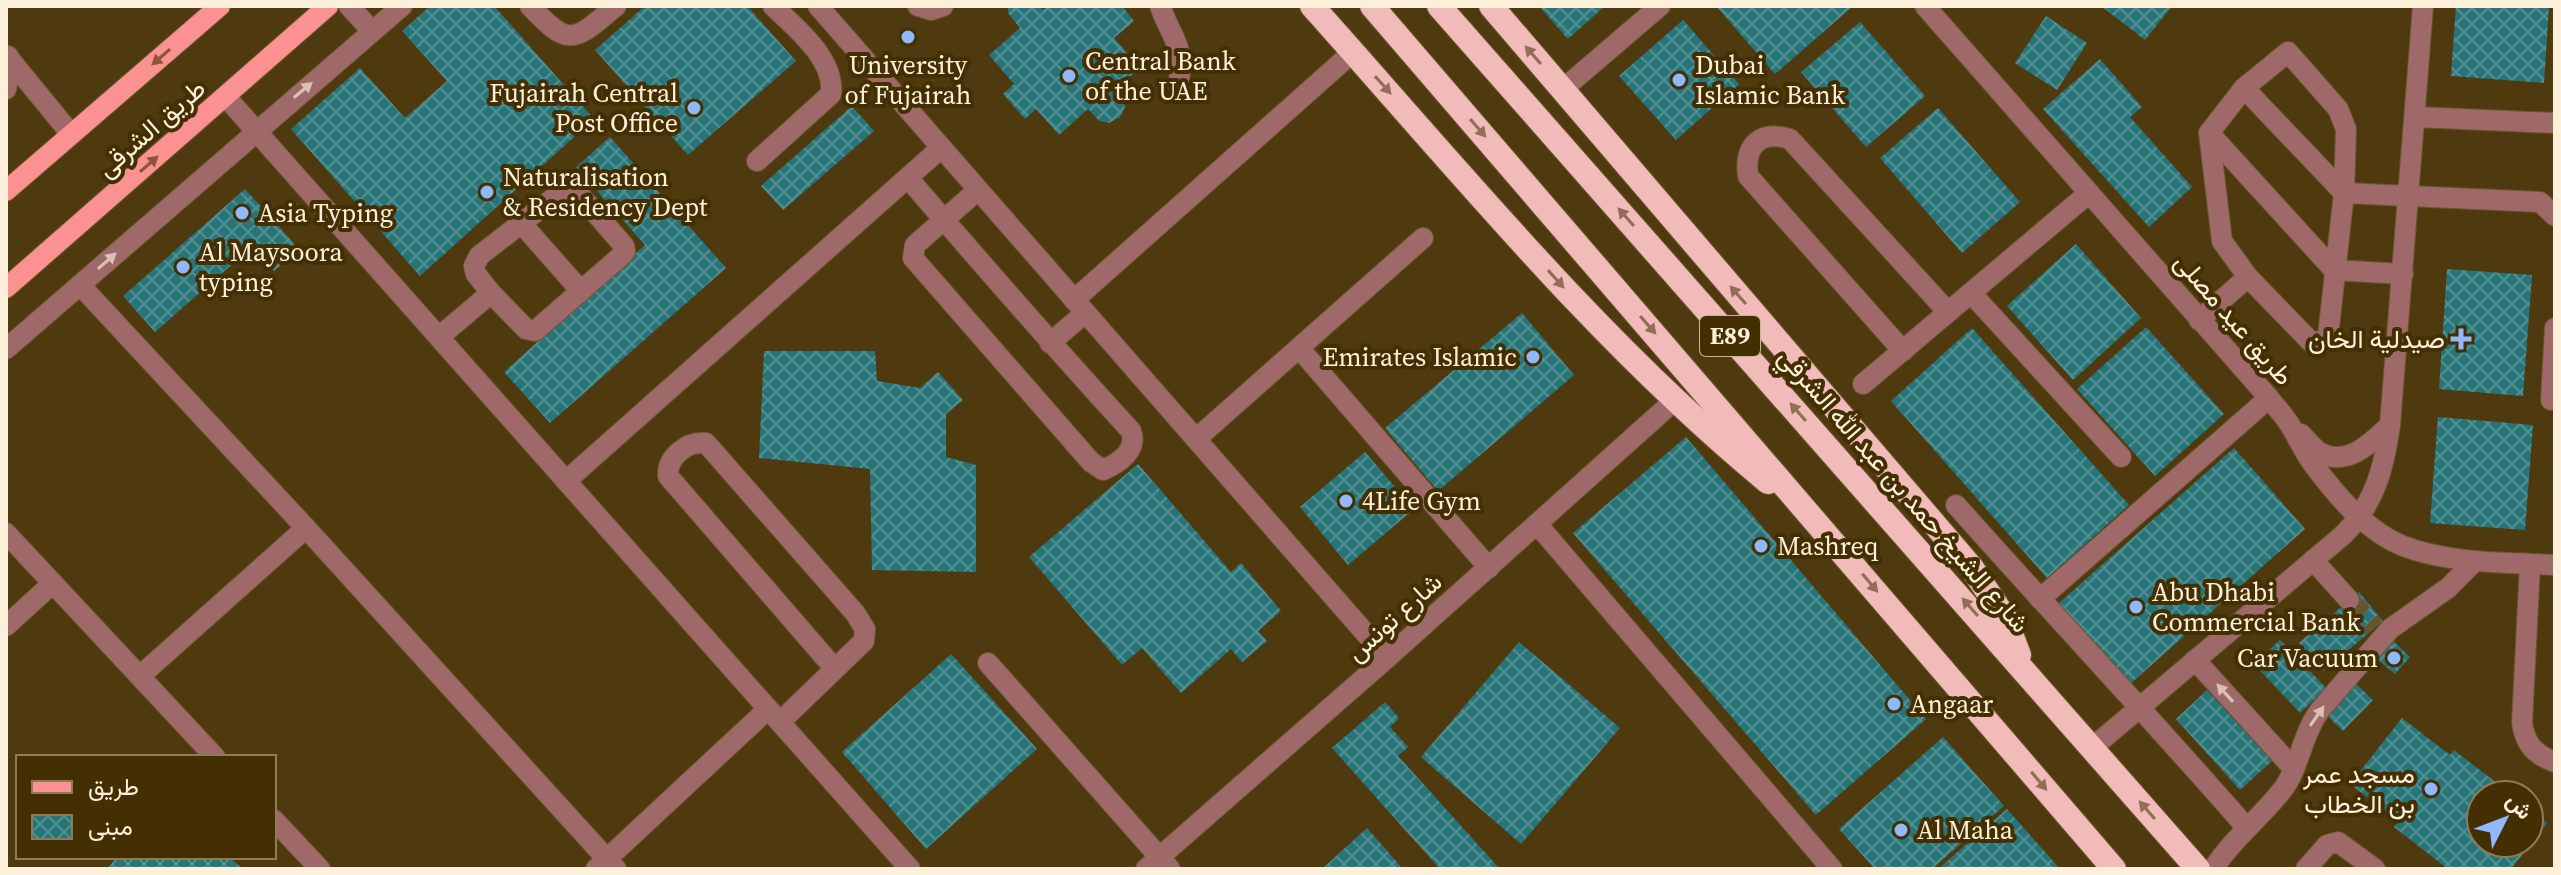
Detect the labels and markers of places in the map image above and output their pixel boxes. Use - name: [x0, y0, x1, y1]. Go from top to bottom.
- marker: University of Fujairah: [899, 28, 917, 46]
- place label: Central Bank of the UAE: [1085, 43, 1237, 109]
- place label: University of Fujairah: [845, 47, 971, 113]
- place label: Dubai Islamic Bank: [1695, 47, 1846, 113]
- marker: Central Bank of the UAE: [1060, 67, 1078, 85]
- marker: Dubai Islamic Bank: [1670, 71, 1688, 89]
- place label: Fujairah Central Post Office: [489, 75, 678, 141]
- marker: Fujairah Central Post Office: [685, 99, 703, 117]
- place label: Naturalisation & Residency Dept: [503, 159, 708, 225]
- marker: Naturalisation & Residency Dept: [478, 183, 496, 201]
- place label: Asia Typing: [258, 195, 393, 231]
- marker: Asia Typing: [233, 204, 251, 222]
- place label: Al Maysoora typing: [199, 234, 344, 300]
- marker: Al Maysoora typing: [174, 258, 192, 276]
- place label: صيدلية الخان: [2308, 321, 2445, 357]
- marker: صيدلية الخان: [2452, 330, 2470, 348]
- place label: Emirates Islamic: [1323, 339, 1517, 375]
- marker: Emirates Islamic: [1524, 348, 1542, 366]
- place label: 4Life Gym: [1362, 483, 1481, 519]
- marker: 4Life Gym: [1337, 492, 1355, 510]
- place label: Mashreq: [1777, 528, 1879, 564]
- marker: Mashreq: [1752, 537, 1770, 555]
- place label: Abu Dhabi Commercial Bank: [2152, 574, 2361, 640]
- marker: Abu Dhabi Commercial Bank: [2127, 598, 2145, 616]
- place label: Car Vacuum: [2237, 640, 2378, 676]
- marker: Car Vacuum: [2385, 649, 2403, 667]
- place label: Angaar: [1910, 686, 1993, 722]
- marker: Angaar: [1885, 695, 1903, 713]
- place label: مسجد عمر بن الخطاب: [2302, 756, 2415, 822]
- marker: مسجد عمر بن الخطاب: [2422, 780, 2440, 798]
- place label: Al Maha: [1917, 812, 2014, 848]
- marker: Al Maha: [1892, 821, 1910, 839]

